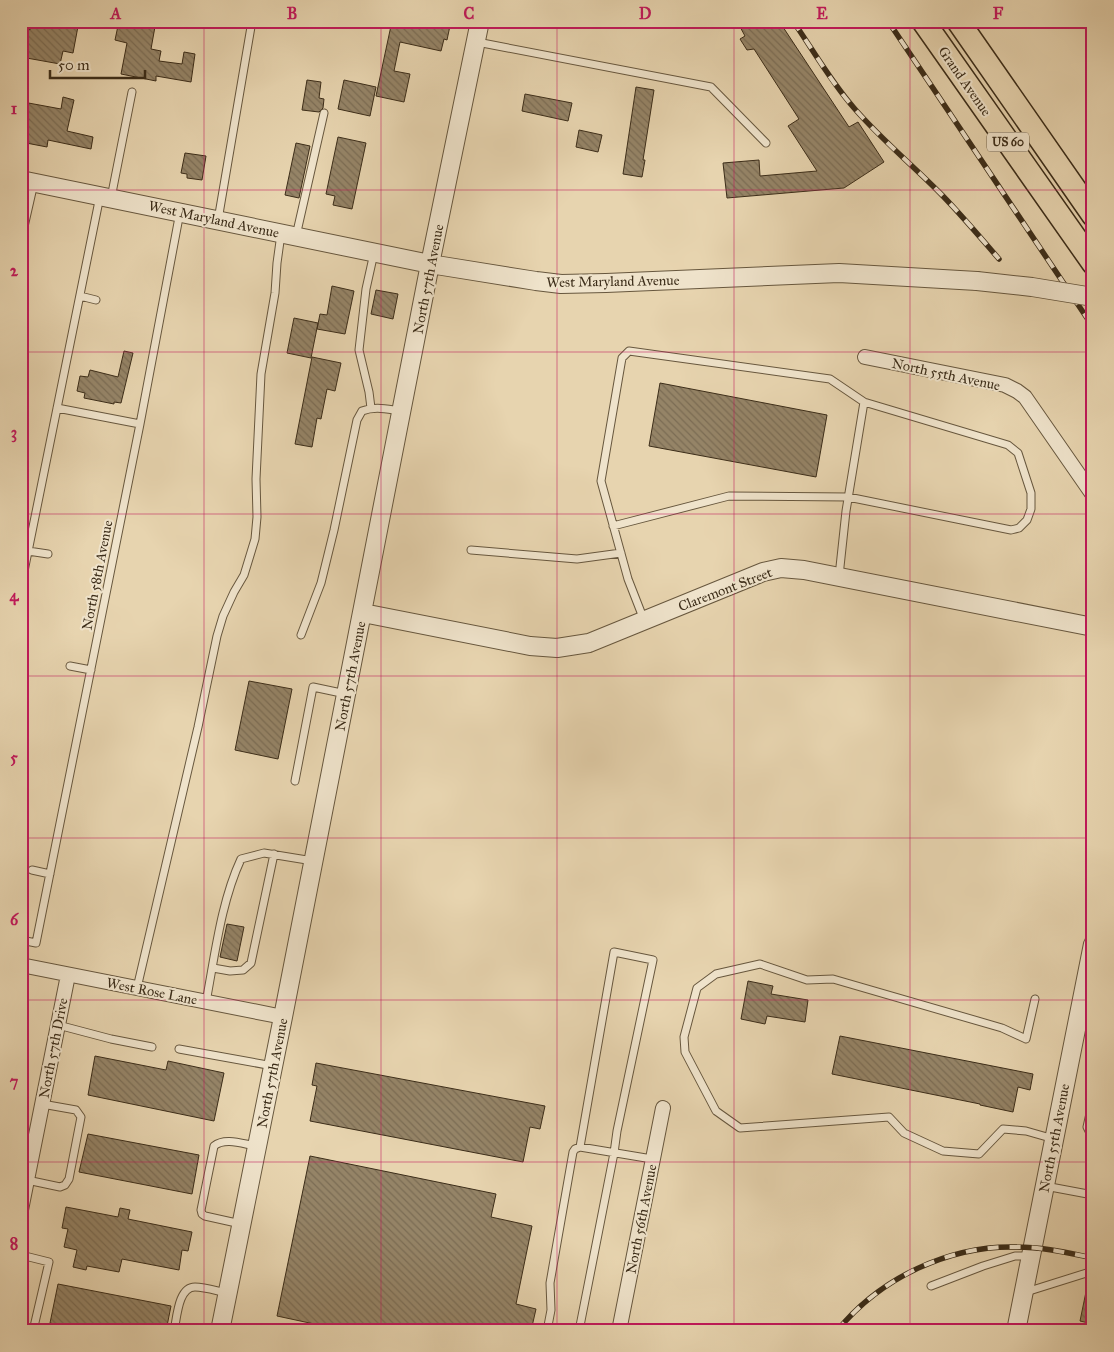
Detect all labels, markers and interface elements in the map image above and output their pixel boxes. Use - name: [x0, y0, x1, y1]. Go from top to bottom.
- text: A: [110, 4, 122, 23]
- text: B: [287, 4, 297, 23]
- text: C: [464, 4, 475, 23]
- text: D: [639, 4, 652, 23]
- text: E: [816, 4, 828, 23]
- text: F: [993, 4, 1004, 23]
- street label: Grand Avenue: [934, 43, 995, 119]
- scale bar: [50, 48, 145, 80]
- text: 50 m: [58, 56, 90, 74]
- text: 1: [11, 99, 18, 118]
- road number: US 60: [987, 132, 1029, 152]
- street label: West Maryland Avenue: [147, 197, 281, 242]
- street label: North 57th Avenue: [410, 223, 448, 335]
- text: 2: [10, 261, 19, 280]
- street label: West Maryland Avenue: [546, 272, 680, 291]
- street label: North 55th Avenue: [890, 355, 1002, 394]
- text: 3: [11, 423, 17, 443]
- street label: North 58th Avenue: [79, 519, 117, 631]
- street label: Claremont Street: [676, 564, 775, 615]
- text: 4: [10, 586, 20, 606]
- street label: North 57th Avenue: [332, 620, 370, 732]
- text: 5: [10, 748, 18, 767]
- text: 6: [10, 910, 19, 929]
- street label: West Rose Lane: [105, 974, 199, 1009]
- street label: North 57th Drive: [35, 996, 72, 1100]
- street label: North 57th Avenue: [254, 1017, 292, 1129]
- text: 7: [10, 1072, 19, 1091]
- street label: North 55th Avenue: [1036, 1082, 1073, 1194]
- street label: North 56th Avenue: [623, 1163, 660, 1275]
- text: 8: [10, 1234, 18, 1253]

